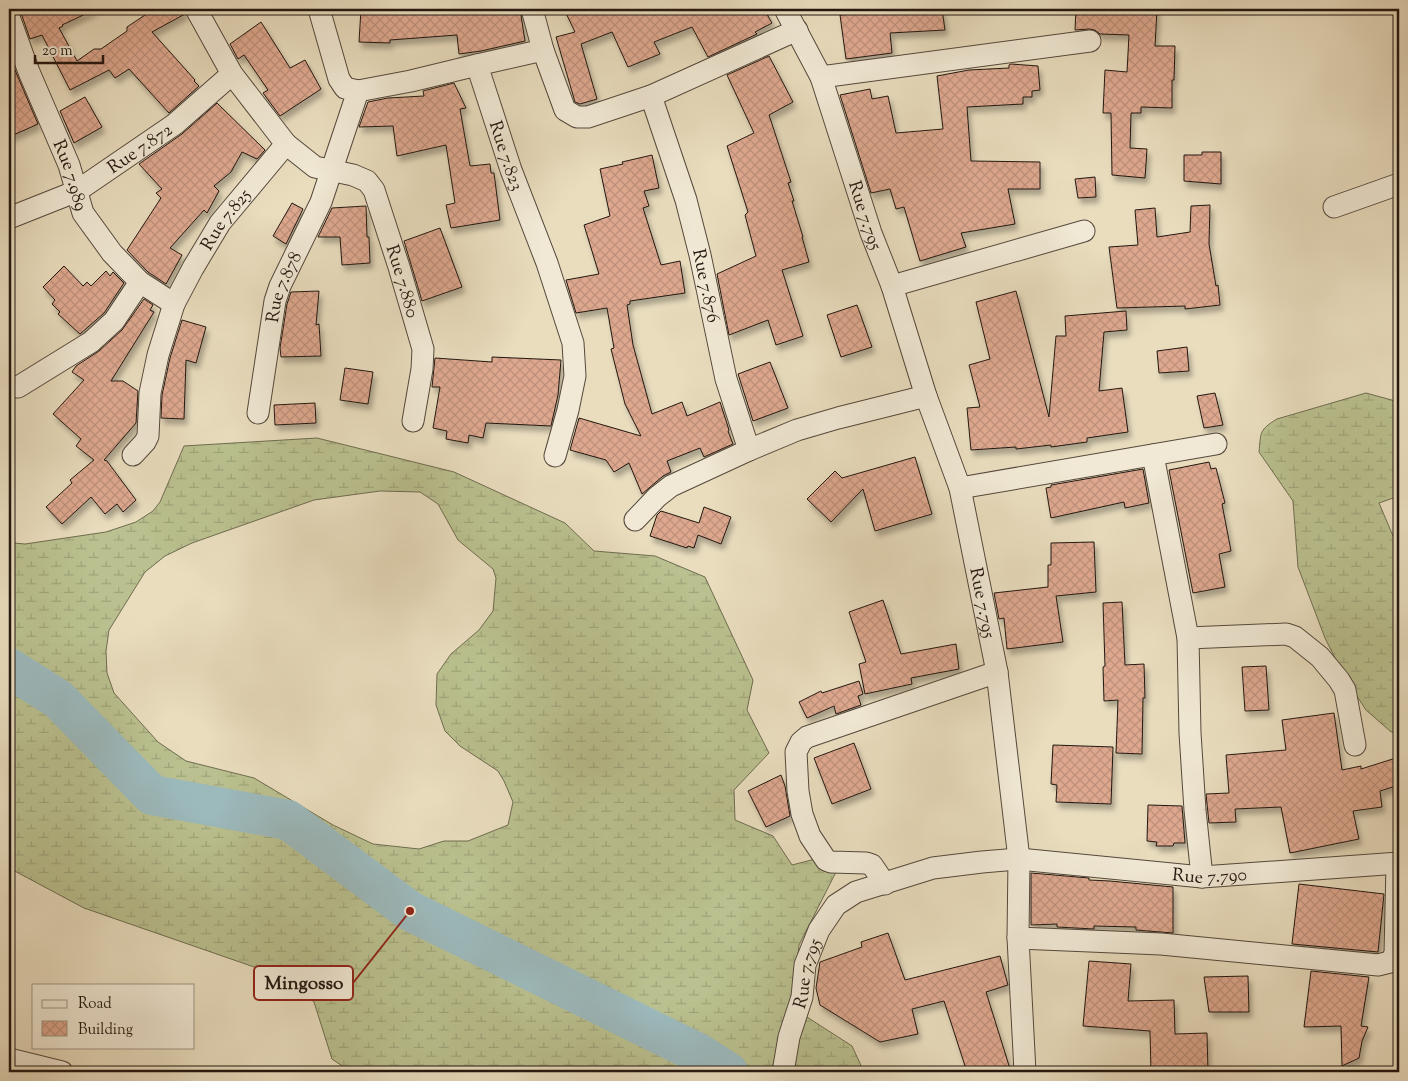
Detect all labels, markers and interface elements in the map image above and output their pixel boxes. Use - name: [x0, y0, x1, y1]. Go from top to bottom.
- scale bar: [35, 32, 102, 64]
- text: 20 m: [42, 41, 73, 62]
- street label: Rue 7.872: [103, 118, 179, 181]
- street label: Rue 7.823: [481, 118, 529, 195]
- street label: Rue 7.989: [45, 136, 93, 215]
- street label: Rue 7.795: [840, 178, 887, 254]
- street label: Rue 7.825: [195, 184, 258, 256]
- street label: Rue 7.880: [378, 242, 424, 321]
- street label: Rue 7.876: [684, 247, 725, 325]
- street label: Rue 7.878: [261, 248, 310, 325]
- street label: Rue 7.795: [961, 565, 1001, 641]
- street label: Rue 7.790: [1171, 863, 1248, 892]
- street label: Rue 7.795: [788, 935, 829, 1012]
- callout: Mingosso: [254, 966, 353, 1000]
- text: Mingosso: [265, 971, 344, 998]
- legend: [32, 984, 195, 1048]
- text: Road: [78, 994, 112, 1015]
- text: Building: [78, 1020, 133, 1041]

